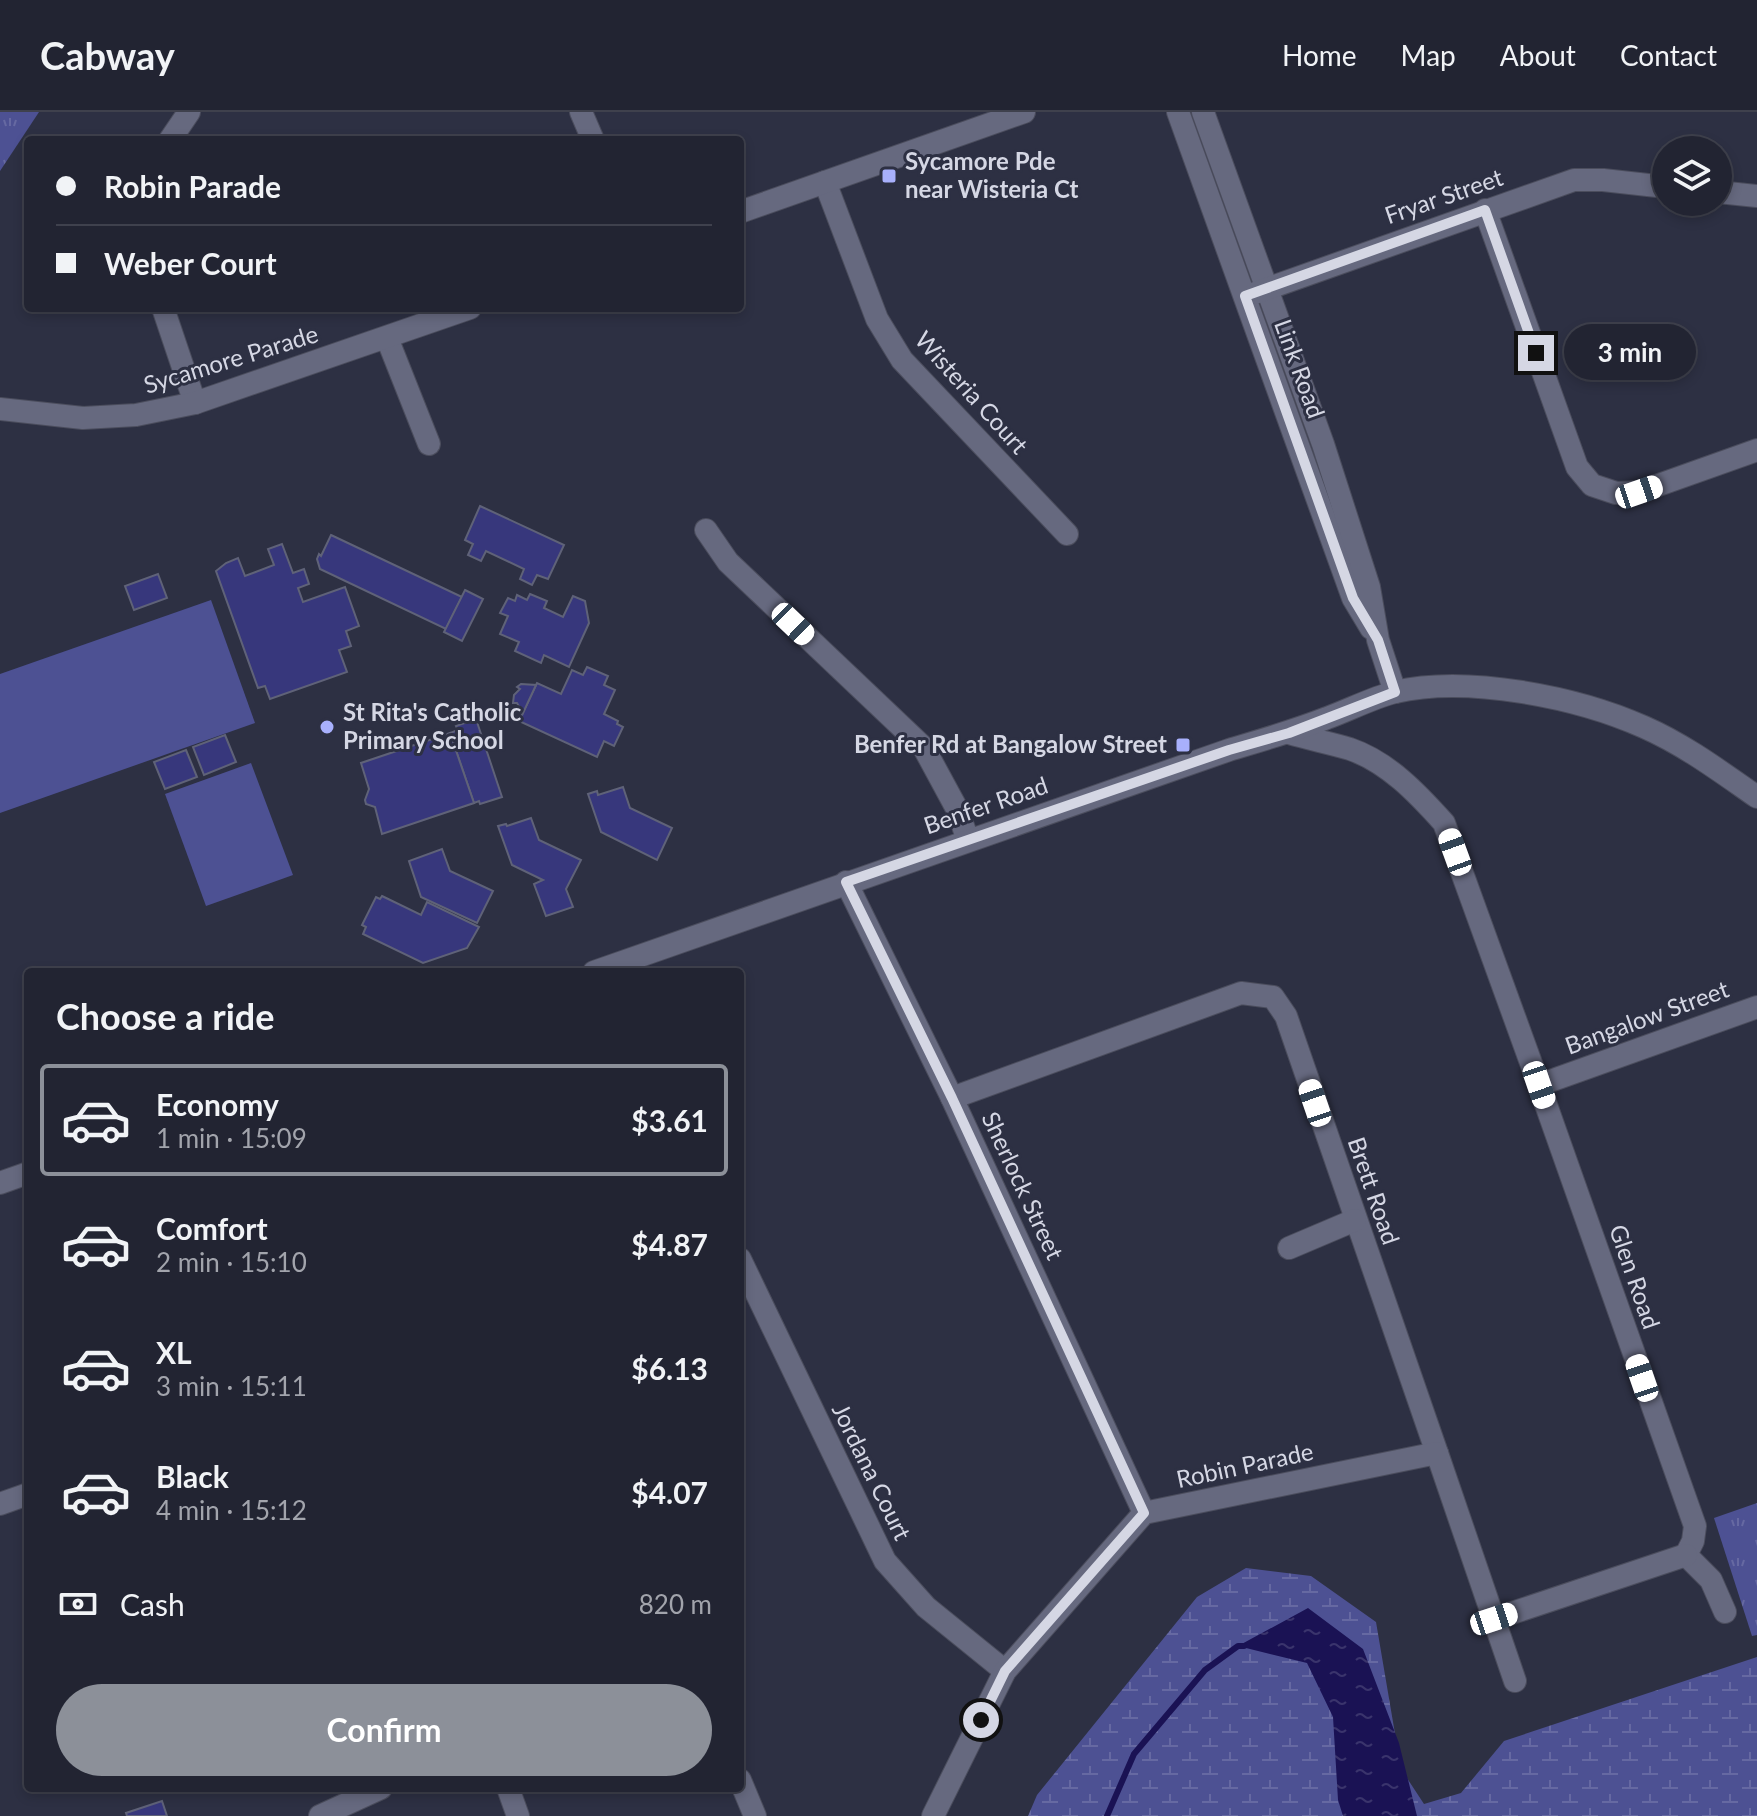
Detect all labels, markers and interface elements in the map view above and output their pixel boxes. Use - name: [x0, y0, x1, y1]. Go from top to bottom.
- text: Cabway: [40, 32, 175, 78]
- text: Home: [1282, 38, 1357, 72]
- text: Map: [1401, 38, 1456, 72]
- text: About: [1500, 38, 1576, 72]
- text: Contact: [1620, 38, 1717, 72]
- map controls: [1652, 136, 1732, 216]
- button: layers: [1652, 136, 1732, 216]
- place label: Sycamore Pde near Wisteria Ct: [905, 146, 1079, 203]
- street label: Fryar Street: [1381, 162, 1507, 229]
- marker: Sycamore Pde near Wisteria Ct: [880, 167, 898, 185]
- text: Robin Parade: [104, 168, 281, 204]
- text: Weber Court: [104, 245, 277, 281]
- street label: Link Road: [1269, 315, 1332, 422]
- street label: Sycamore Parade: [140, 318, 321, 399]
- street label: Wisteria Court: [910, 325, 1035, 460]
- callout: 3 min: [1564, 325, 1696, 381]
- route end: [1518, 335, 1554, 371]
- text: 3 min: [1598, 336, 1662, 368]
- car: [1612, 473, 1666, 511]
- car: [767, 599, 819, 649]
- place label: St Rita's Catholic Primary School: [343, 697, 522, 754]
- marker: St Rita's Catholic Primary School: [318, 718, 336, 736]
- place label: Benfer Rd at Bangalow Street: [854, 729, 1167, 758]
- marker: Benfer Rd at Bangalow Street: [1174, 736, 1192, 754]
- street label: Benfer Road: [920, 770, 1051, 839]
- car: [1436, 825, 1474, 879]
- street label: Bangalow Street: [1561, 973, 1733, 1060]
- text: Choose a ride: [56, 994, 275, 1038]
- car: [1520, 1058, 1558, 1112]
- car: [1296, 1076, 1334, 1130]
- icon: car: [60, 1084, 132, 1156]
- text: Economy: [156, 1086, 279, 1122]
- text: $3.61: [631, 1102, 708, 1138]
- street label: Sherlock Street: [976, 1107, 1070, 1264]
- text: 1 min · 15:09: [156, 1122, 307, 1154]
- street label: Brett Road: [1342, 1133, 1406, 1248]
- icon: car: [60, 1208, 132, 1280]
- text: Comfort: [156, 1210, 268, 1246]
- street label: Glen Road: [1604, 1220, 1667, 1333]
- text: $4.87: [631, 1226, 708, 1262]
- text: 2 min · 15:10: [156, 1246, 307, 1278]
- icon: car: [60, 1332, 132, 1404]
- text: XL: [156, 1334, 192, 1370]
- text: $6.13: [631, 1350, 708, 1386]
- car: [1623, 1351, 1661, 1405]
- text: 3 min · 15:11: [156, 1370, 307, 1402]
- street label: Jordana Court: [827, 1398, 918, 1545]
- street label: Robin Parade: [1174, 1436, 1316, 1493]
- icon: car: [60, 1456, 132, 1528]
- text: Black: [156, 1458, 229, 1494]
- text: $4.07: [631, 1474, 708, 1510]
- text: 4 min · 15:12: [156, 1494, 307, 1526]
- icon: cash: [56, 1582, 100, 1626]
- text: Cash: [120, 1586, 185, 1622]
- text: 820 m: [639, 1588, 712, 1620]
- car: [1467, 1600, 1521, 1638]
- button: Confirm: [56, 1684, 712, 1776]
- route start: [963, 1702, 999, 1738]

